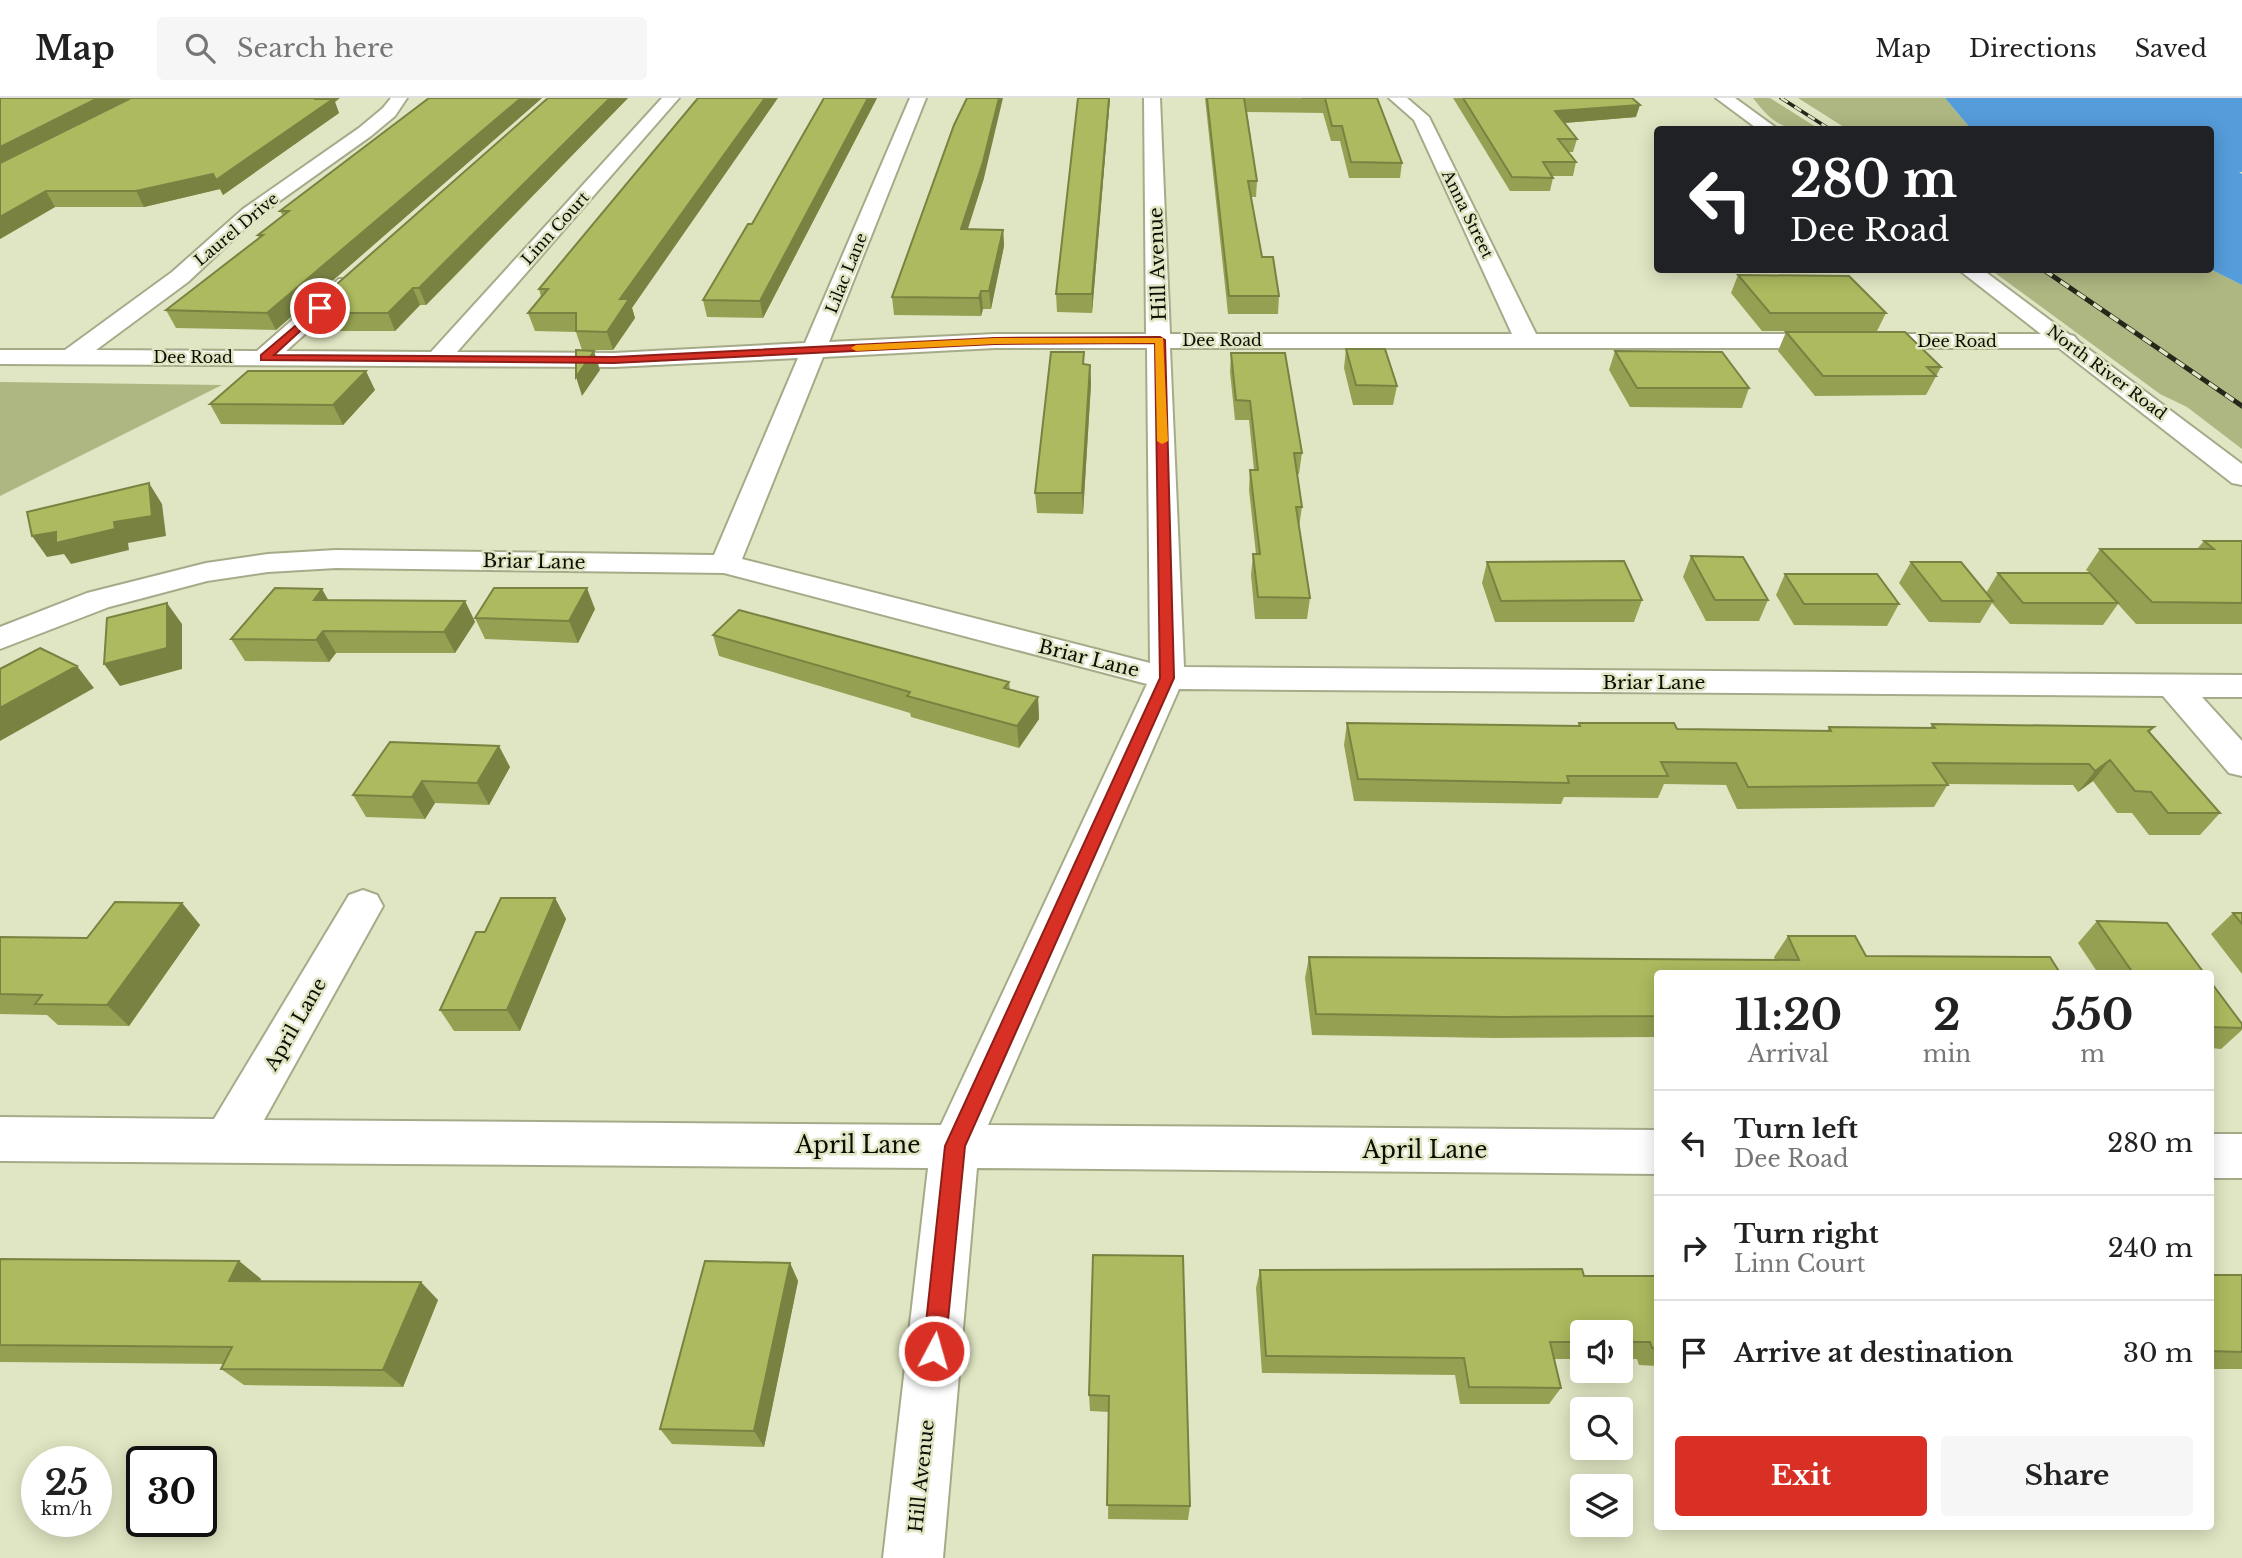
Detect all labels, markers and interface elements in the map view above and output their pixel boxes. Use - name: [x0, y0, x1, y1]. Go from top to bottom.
- search box: [157, 17, 647, 80]
- text: Map: [35, 28, 115, 69]
- icon: search: [181, 29, 219, 67]
- text: Search here: [237, 32, 394, 64]
- text: Map: [1875, 34, 1931, 63]
- text: Directions: [1969, 34, 2097, 63]
- text: Saved: [2135, 34, 2207, 63]
- text: 280 m: [1790, 149, 1957, 210]
- icon: left: [1675, 154, 1766, 245]
- street label: Anna Street: [1438, 166, 1498, 261]
- street label: Linn Court: [517, 187, 593, 269]
- street label: Laurel Drive: [190, 188, 282, 270]
- street label: Hill Avenue: [1144, 207, 1171, 321]
- text: Dee Road: [1790, 210, 1949, 250]
- street label: Lilac Lane: [821, 230, 871, 316]
- pin: [290, 278, 350, 338]
- icon: arrive: [301, 289, 339, 327]
- street label: North River Road: [2043, 320, 2171, 424]
- street label: Dee Road: [1182, 330, 1262, 350]
- street label: Dee Road: [1917, 331, 1997, 351]
- street label: Dee Road: [153, 347, 233, 367]
- street label: Briar Lane: [482, 549, 586, 574]
- street label: Briar Lane: [1036, 635, 1142, 682]
- street label: Briar Lane: [1603, 671, 1705, 694]
- street label: April Lane: [259, 974, 331, 1075]
- text: 11:20: [1735, 989, 1842, 1041]
- text: 2: [1933, 989, 1961, 1041]
- text: 550: [2052, 989, 2133, 1041]
- text: Arrival: [1748, 1040, 1829, 1068]
- text: min: [1923, 1040, 1971, 1068]
- text: m: [2080, 1040, 2105, 1068]
- text: Turn left: [1734, 1113, 1858, 1145]
- icon: left: [1675, 1124, 1713, 1162]
- text: 280 m: [2107, 1127, 2193, 1159]
- street label: April Lane: [795, 1131, 920, 1159]
- street label: April Lane: [1362, 1136, 1487, 1164]
- text: Dee Road: [1734, 1145, 1849, 1173]
- text: Turn right: [1734, 1218, 1879, 1250]
- icon: right: [1675, 1229, 1713, 1267]
- text: 240 m: [2108, 1232, 2193, 1264]
- text: Linn Court: [1734, 1250, 1865, 1278]
- position arrow: [897, 1314, 971, 1388]
- map controls: [1570, 1320, 1633, 1537]
- button: sound: [1570, 1320, 1633, 1383]
- icon: arrive: [1675, 1334, 1713, 1372]
- text: Arrive at destination: [1734, 1337, 2014, 1369]
- text: 30 m: [2123, 1337, 2193, 1369]
- button: search: [1570, 1397, 1633, 1460]
- street label: Hill Avenue: [904, 1418, 939, 1534]
- button: Exit: [1675, 1436, 1927, 1516]
- button: Share: [1941, 1436, 2193, 1516]
- speed limit sign: 30: [126, 1446, 217, 1537]
- text: 25: [45, 1461, 88, 1504]
- button: layers: [1570, 1474, 1633, 1537]
- text: km/h: [41, 1498, 92, 1520]

